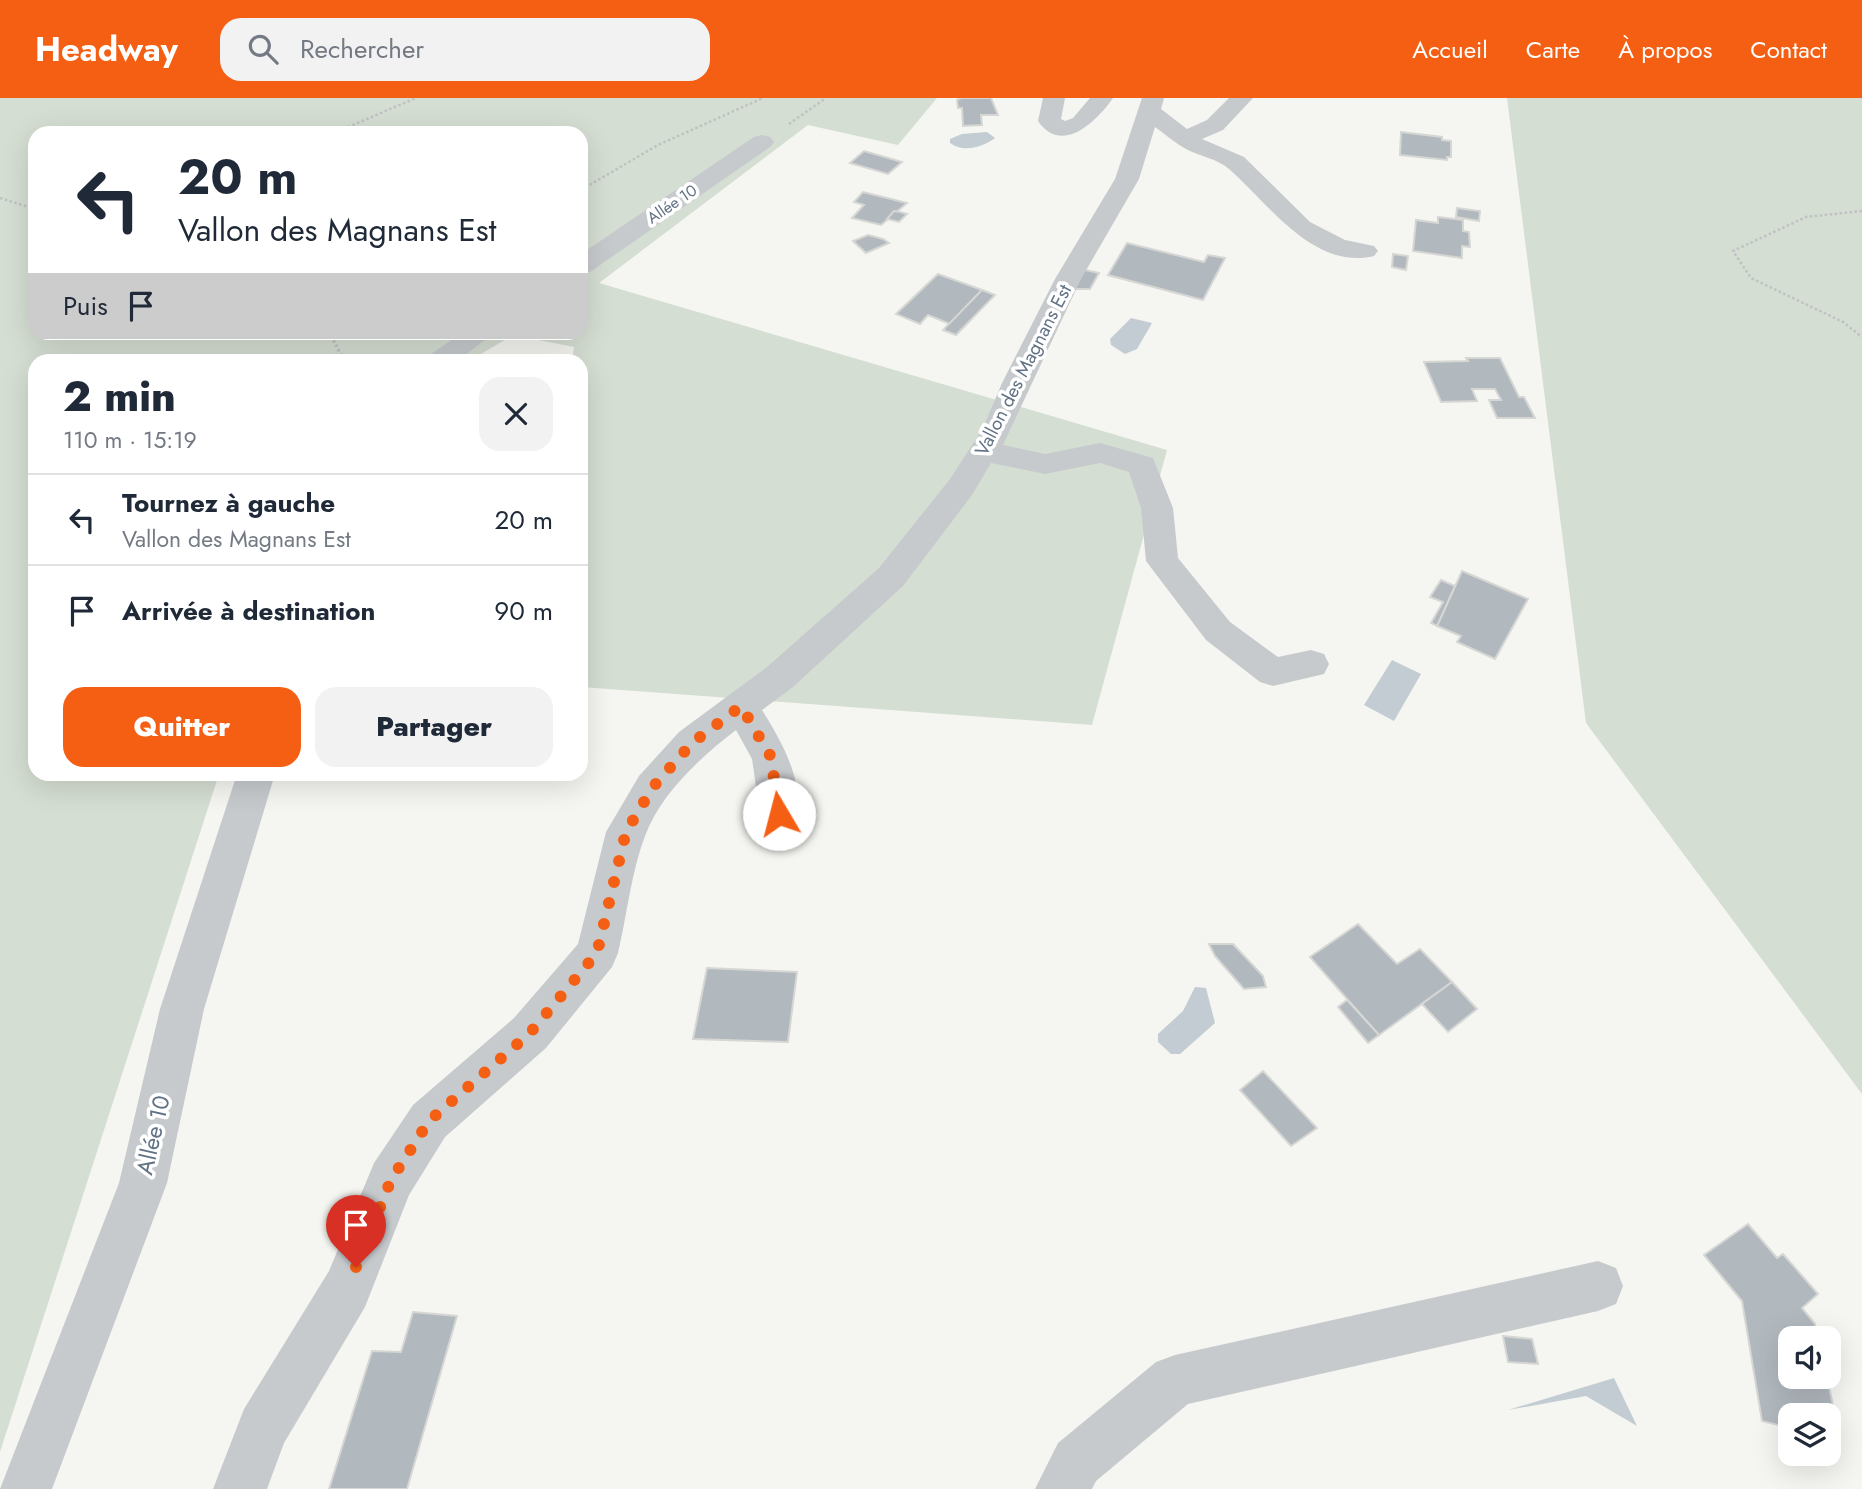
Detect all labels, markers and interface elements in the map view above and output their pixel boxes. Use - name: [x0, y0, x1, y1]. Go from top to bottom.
- search box: [220, 18, 710, 81]
- text: Headway: [35, 26, 178, 73]
- icon: search: [244, 30, 282, 68]
- text: Rechercher: [300, 30, 424, 68]
- text: Accueil: [1412, 32, 1488, 67]
- text: Carte: [1526, 32, 1580, 67]
- text: À propos: [1618, 32, 1712, 67]
- text: Contact: [1750, 32, 1827, 67]
- text: 20 m: [178, 142, 297, 212]
- icon: left: [63, 154, 154, 245]
- street label: Allée 10: [642, 179, 702, 229]
- text: Vallon des Magnans Est: [178, 207, 496, 253]
- street label: Vallon des Magnans Est: [968, 279, 1078, 460]
- text: Puis: [63, 287, 108, 325]
- icon: arrive: [122, 287, 160, 325]
- text: 2 min: [63, 366, 176, 427]
- button: close: [479, 377, 553, 451]
- text: 110 m · 15:19: [63, 423, 197, 457]
- text: Tournez à gauche: [122, 484, 335, 522]
- icon: left: [63, 501, 101, 539]
- text: 20 m: [495, 501, 553, 539]
- text: Vallon des Magnans Est: [122, 522, 351, 556]
- icon: arrive: [63, 592, 101, 630]
- text: Arrivée à destination: [122, 592, 375, 630]
- text: 90 m: [494, 592, 553, 630]
- button: Quitter: [63, 687, 301, 767]
- button: Partager: [315, 687, 553, 767]
- position arrow: [742, 777, 816, 851]
- street label: Allée 10: [127, 1092, 179, 1178]
- pin: [326, 1195, 386, 1267]
- icon: arrive: [337, 1206, 375, 1244]
- map controls: [1778, 1326, 1841, 1466]
- button: sound: [1778, 1326, 1841, 1389]
- button: layers: [1778, 1403, 1841, 1466]

